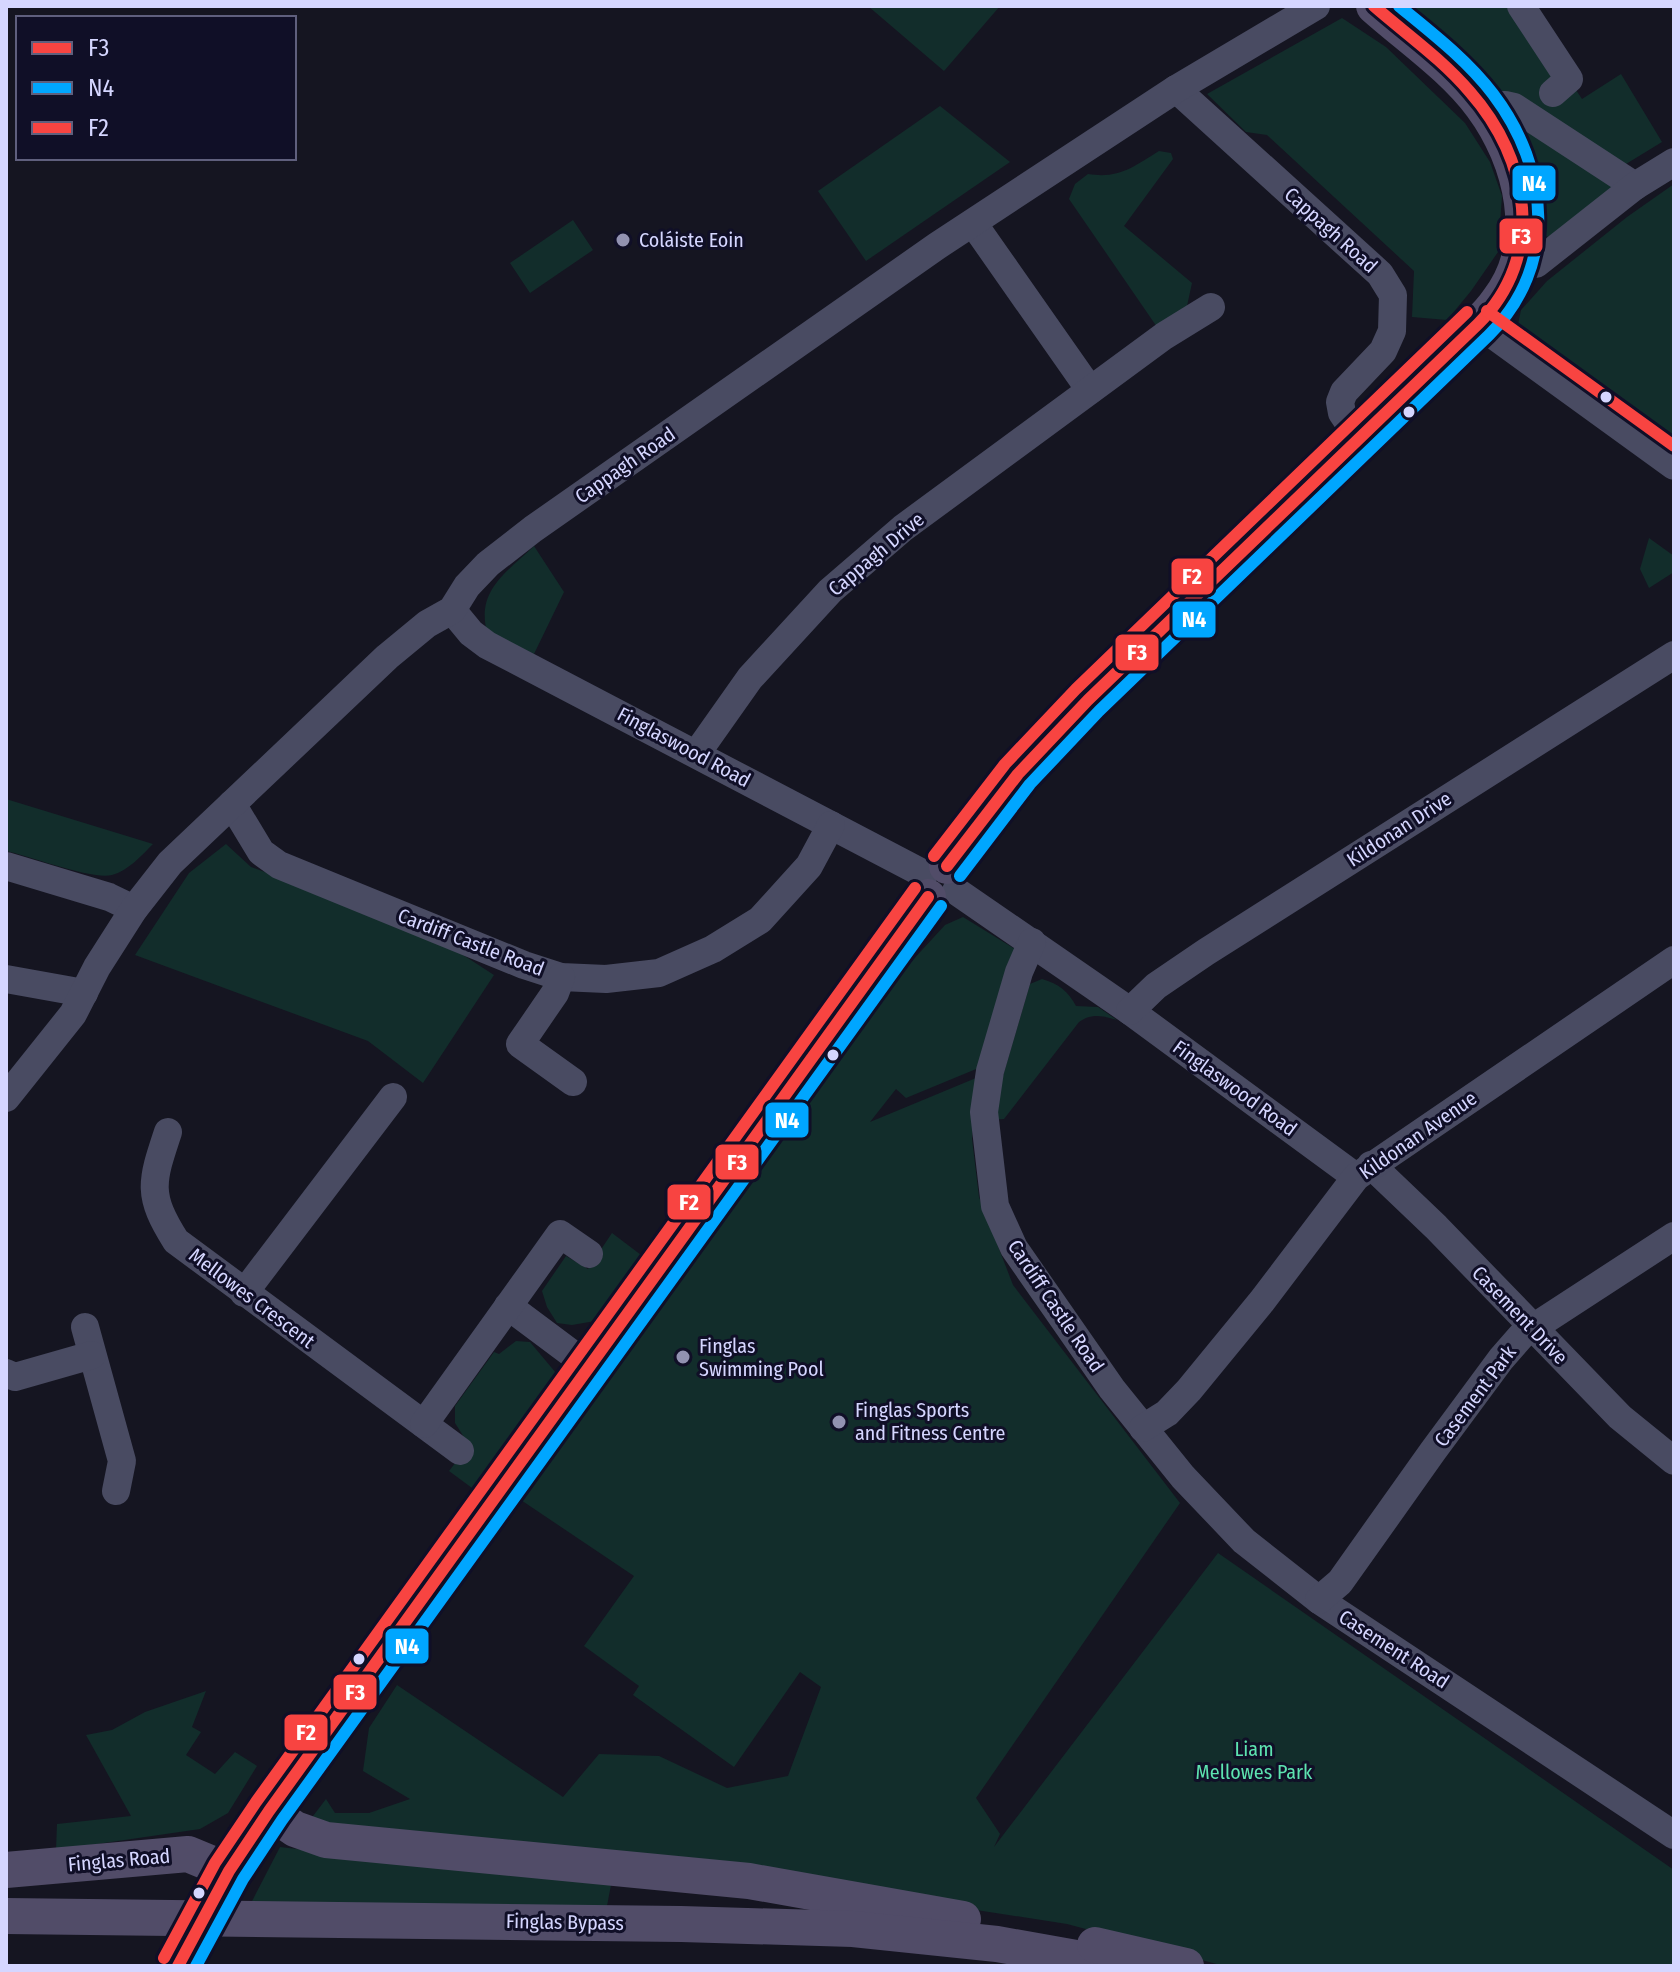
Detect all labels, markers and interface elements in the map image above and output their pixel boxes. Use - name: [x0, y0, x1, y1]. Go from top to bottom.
- legend: [16, 16, 296, 160]
- text: F3: [88, 34, 109, 62]
- text: N4: [88, 74, 114, 102]
- text: F2: [88, 114, 109, 142]
- line badge: N4: [1511, 164, 1557, 202]
- text: N4: [1522, 170, 1546, 197]
- street label: Cappagh Road: [1280, 182, 1382, 278]
- line badge: F3: [1498, 217, 1544, 255]
- text: F3: [1511, 223, 1531, 250]
- place label: Coláiste Eoin: [639, 228, 744, 252]
- marker: Coláiste Eoin: [614, 231, 632, 249]
- unlabelled marker: [1598, 389, 1614, 405]
- unlabelled marker: [1401, 404, 1417, 420]
- street label: Cappagh Road: [570, 422, 680, 508]
- street label: Cappagh Drive: [823, 507, 929, 601]
- line badge: F2: [1170, 557, 1215, 596]
- text: F2: [1182, 563, 1202, 590]
- line badge: N4: [1171, 600, 1217, 639]
- text: N4: [1182, 606, 1206, 633]
- line badge: F3: [1114, 633, 1160, 672]
- text: F3: [1127, 639, 1147, 666]
- street label: Finglaswood Road: [613, 702, 755, 792]
- street label: Kildonan Drive: [1342, 786, 1456, 872]
- street label: Cardiff Castle Road: [395, 903, 547, 981]
- street label: Finglaswood Road: [1168, 1035, 1302, 1141]
- unlabelled marker: [825, 1047, 841, 1063]
- street label: Kildonan Avenue: [1355, 1086, 1481, 1184]
- line badge: N4: [764, 1101, 810, 1139]
- text: N4: [775, 1107, 799, 1134]
- line badge: F3: [714, 1143, 760, 1181]
- text: F3: [727, 1149, 747, 1176]
- line badge: F2: [666, 1183, 712, 1221]
- text: F2: [679, 1189, 699, 1216]
- street label: Cardiff Castle Road: [1003, 1235, 1109, 1377]
- street label: Mellowes Crescent: [184, 1243, 320, 1353]
- street label: Casement Drive: [1467, 1261, 1573, 1369]
- place label: Finglas Swimming Pool: [699, 1334, 824, 1381]
- street label: Casement Park: [1429, 1340, 1521, 1451]
- marker: Finglas Swimming Pool: [674, 1348, 692, 1366]
- place label: Finglas Sports and Fitness Centre: [855, 1398, 1005, 1445]
- marker: Finglas Sports and Fitness Centre: [830, 1413, 848, 1431]
- street label: Casement Road: [1334, 1604, 1454, 1694]
- line badge: N4: [384, 1627, 430, 1665]
- text: N4: [395, 1633, 419, 1660]
- unlabelled marker: [351, 1651, 367, 1667]
- line badge: F3: [332, 1673, 378, 1711]
- text: F3: [345, 1679, 365, 1706]
- line badge: F2: [283, 1713, 329, 1752]
- text: F2: [296, 1719, 316, 1746]
- park label: Liam Mellowes Park: [1196, 1737, 1313, 1784]
- street label: Finglas Road: [67, 1844, 171, 1876]
- unlabelled marker: [191, 1885, 207, 1901]
- street label: Finglas Bypass: [506, 1909, 624, 1935]

